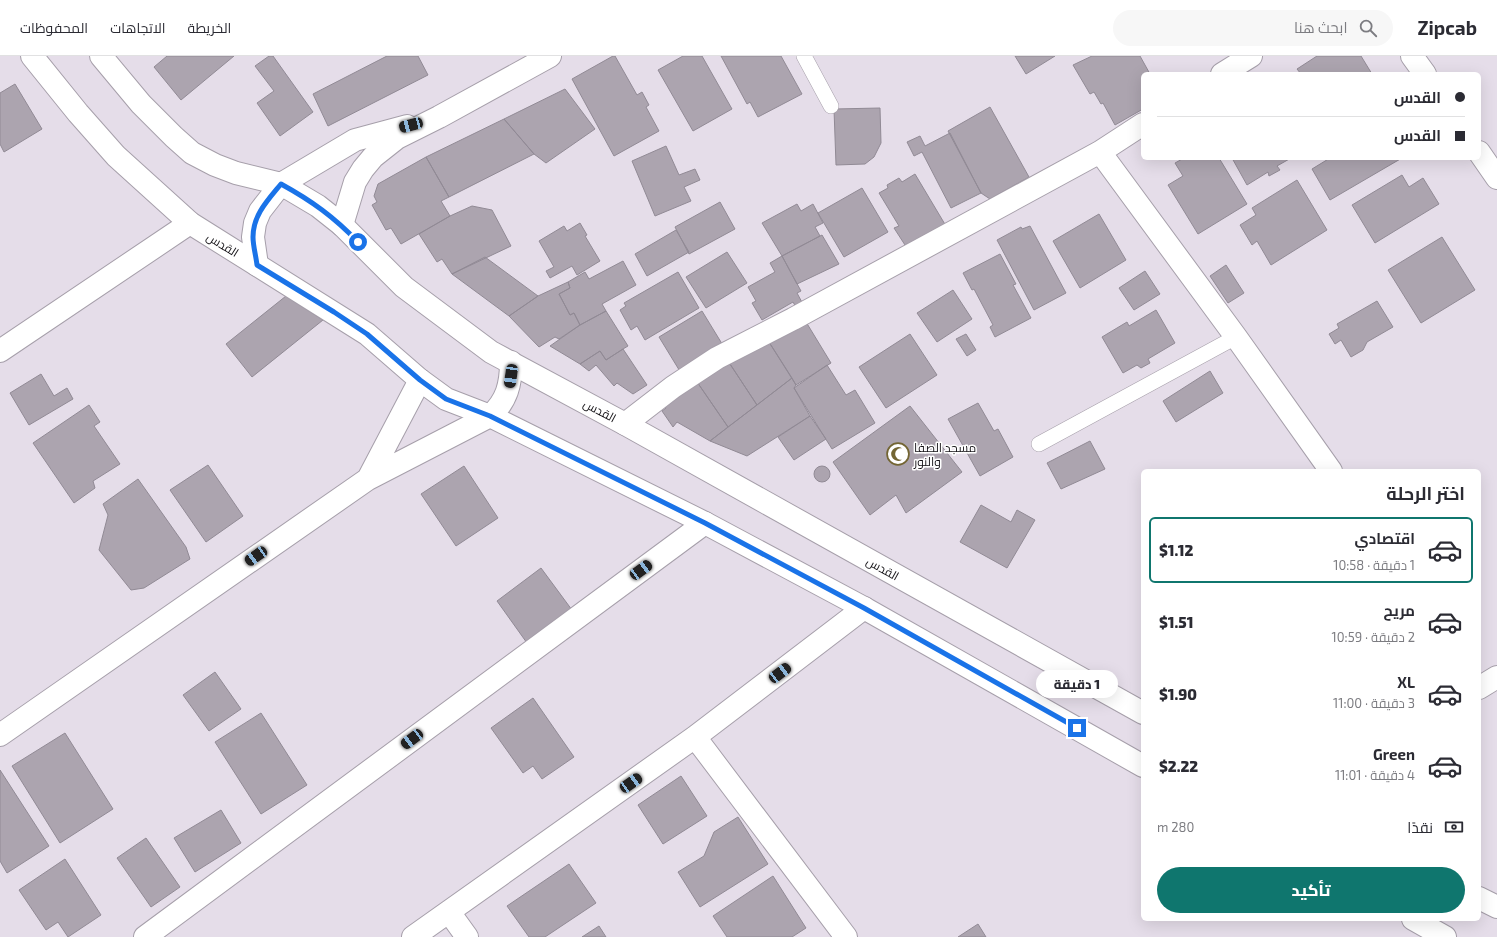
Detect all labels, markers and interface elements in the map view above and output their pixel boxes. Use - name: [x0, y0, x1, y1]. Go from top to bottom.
- search box: [1113, 10, 1393, 46]
- text: Zipcab: [1417, 16, 1477, 39]
- icon: search: [1357, 17, 1379, 39]
- text: ابحث هنا: [1294, 18, 1347, 36]
- text: المحفوظات: [20, 19, 88, 36]
- text: الاتجاهات: [110, 19, 166, 36]
- text: الخريطة: [188, 19, 231, 36]
- text: القدس: [1394, 88, 1441, 106]
- car: [398, 116, 424, 134]
- text: القدس: [1394, 126, 1441, 144]
- street label: القدس: [204, 229, 242, 260]
- route start: [349, 233, 367, 251]
- car: [503, 363, 519, 389]
- street label: القدس: [581, 396, 619, 425]
- place label: مسجد الصفا والنور: [913, 440, 976, 469]
- mosque icon: مسجد الصفا والنور: [885, 441, 911, 467]
- text: اختر الرحلة: [1386, 482, 1465, 504]
- text: اقتصادي: [1355, 529, 1415, 547]
- icon: car: [1427, 532, 1463, 568]
- text: $1.12: [1159, 541, 1193, 559]
- car: [243, 544, 269, 568]
- street label: القدس: [864, 553, 902, 584]
- text: 1 دقيقة · 10:58: [1333, 557, 1415, 573]
- car: [628, 558, 654, 582]
- text: مريح: [1383, 601, 1415, 619]
- icon: car: [1427, 604, 1463, 640]
- text: $1.51: [1159, 613, 1194, 631]
- text: 2 دقيقة · 10:59: [1332, 629, 1415, 645]
- car: [767, 661, 793, 685]
- callout: 1 دقيقة: [1036, 670, 1118, 698]
- text: XL: [1397, 673, 1415, 691]
- text: 1 دقيقة: [1054, 676, 1100, 692]
- icon: car: [1427, 676, 1463, 712]
- text: $1.90: [1159, 685, 1197, 703]
- text: 3 دقيقة · 11:00: [1333, 695, 1415, 711]
- route end: [1068, 719, 1086, 737]
- car: [399, 727, 425, 751]
- text: Green: [1373, 745, 1415, 763]
- icon: car: [1427, 748, 1463, 784]
- text: $2.22: [1159, 757, 1198, 775]
- text: 4 دقيقة · 11:01: [1335, 767, 1415, 783]
- car: [618, 771, 644, 795]
- icon: cash: [1443, 816, 1465, 838]
- text: نقدًا: [1407, 818, 1433, 836]
- text: 280 m: [1157, 819, 1194, 835]
- button: تأكيد: [1157, 867, 1465, 913]

